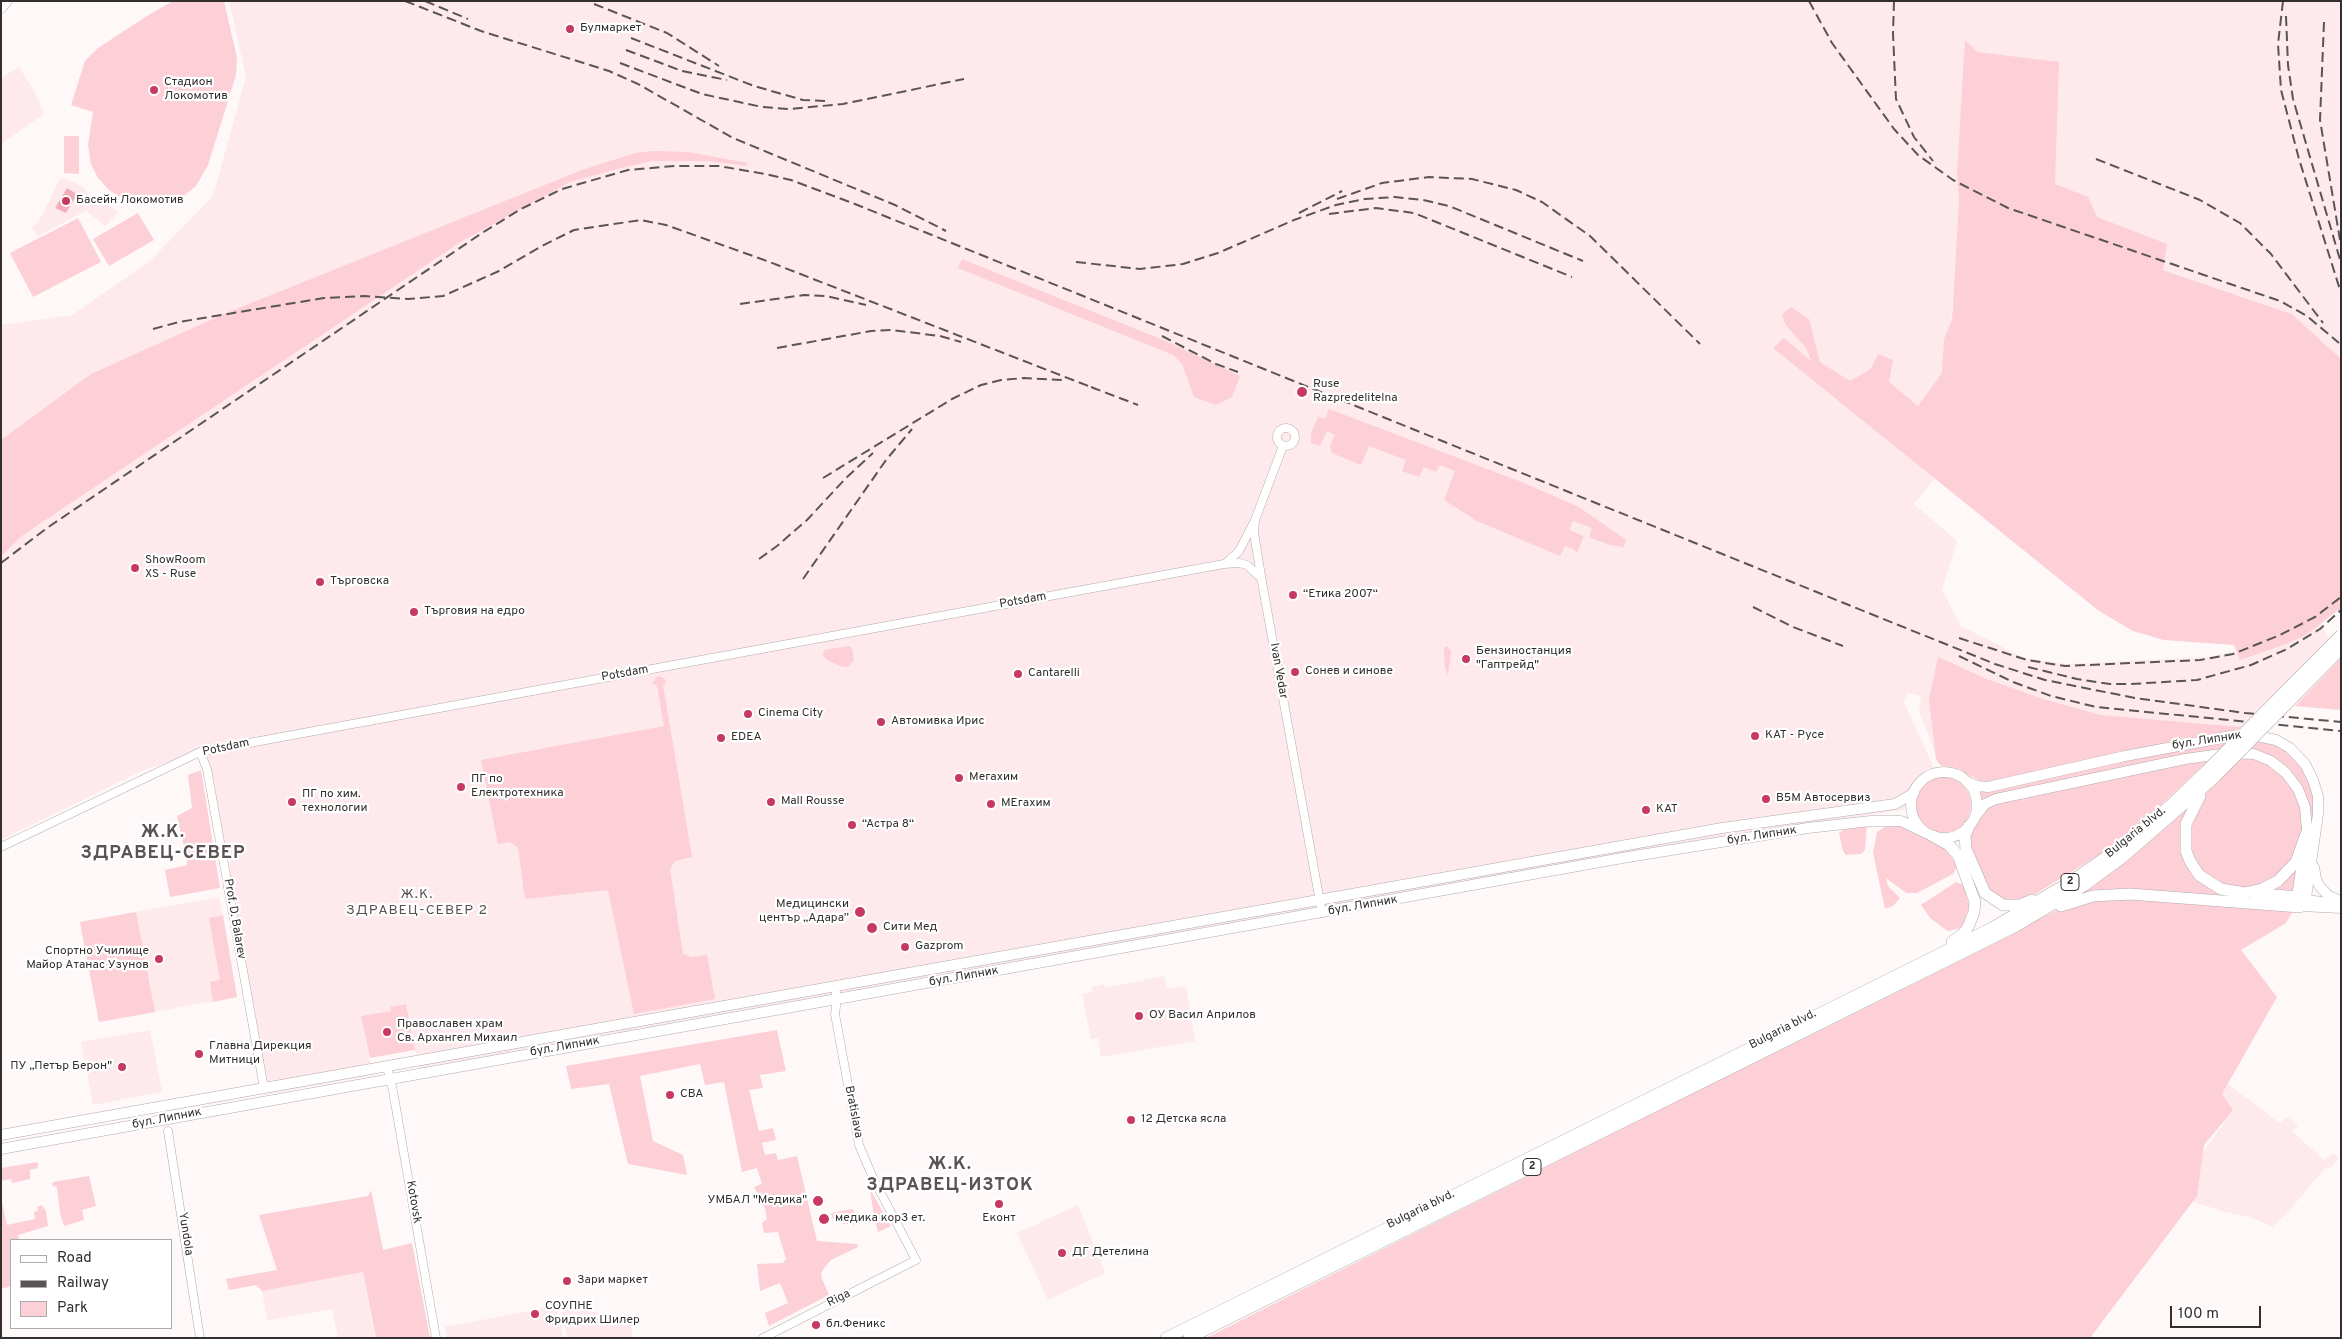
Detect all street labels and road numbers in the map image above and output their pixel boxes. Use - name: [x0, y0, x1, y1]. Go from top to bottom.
- street label: Potsdam: [998, 590, 1048, 612]
- street label: Ivan Vedar: [1266, 642, 1290, 700]
- street label: Potsdam: [600, 663, 650, 685]
- street label: бул. Липник: [2171, 728, 2243, 754]
- street label: Potsdam: [201, 736, 251, 760]
- street label: Bulgaria blvd.: [2103, 804, 2169, 862]
- street label: бул. Липник: [1726, 823, 1798, 849]
- road number: 2: [2061, 874, 2079, 890]
- street label: Prof. D. Balarev: [220, 878, 248, 960]
- street label: бул. Липник: [1327, 893, 1399, 919]
- street label: бул. Липник: [928, 964, 1000, 990]
- street label: Bulgaria blvd.: [1747, 1007, 1819, 1053]
- street label: бул. Липник: [529, 1034, 601, 1060]
- street label: Bratislava: [841, 1085, 865, 1139]
- street label: бул. Липник: [131, 1105, 203, 1133]
- road number: 2: [1523, 1158, 1541, 1176]
- street label: Kotovsk: [402, 1180, 424, 1224]
- street label: Bulgaria blvd.: [1385, 1187, 1457, 1233]
- street label: Yundola: [174, 1211, 196, 1257]
- street label: Riga: [825, 1287, 853, 1311]

